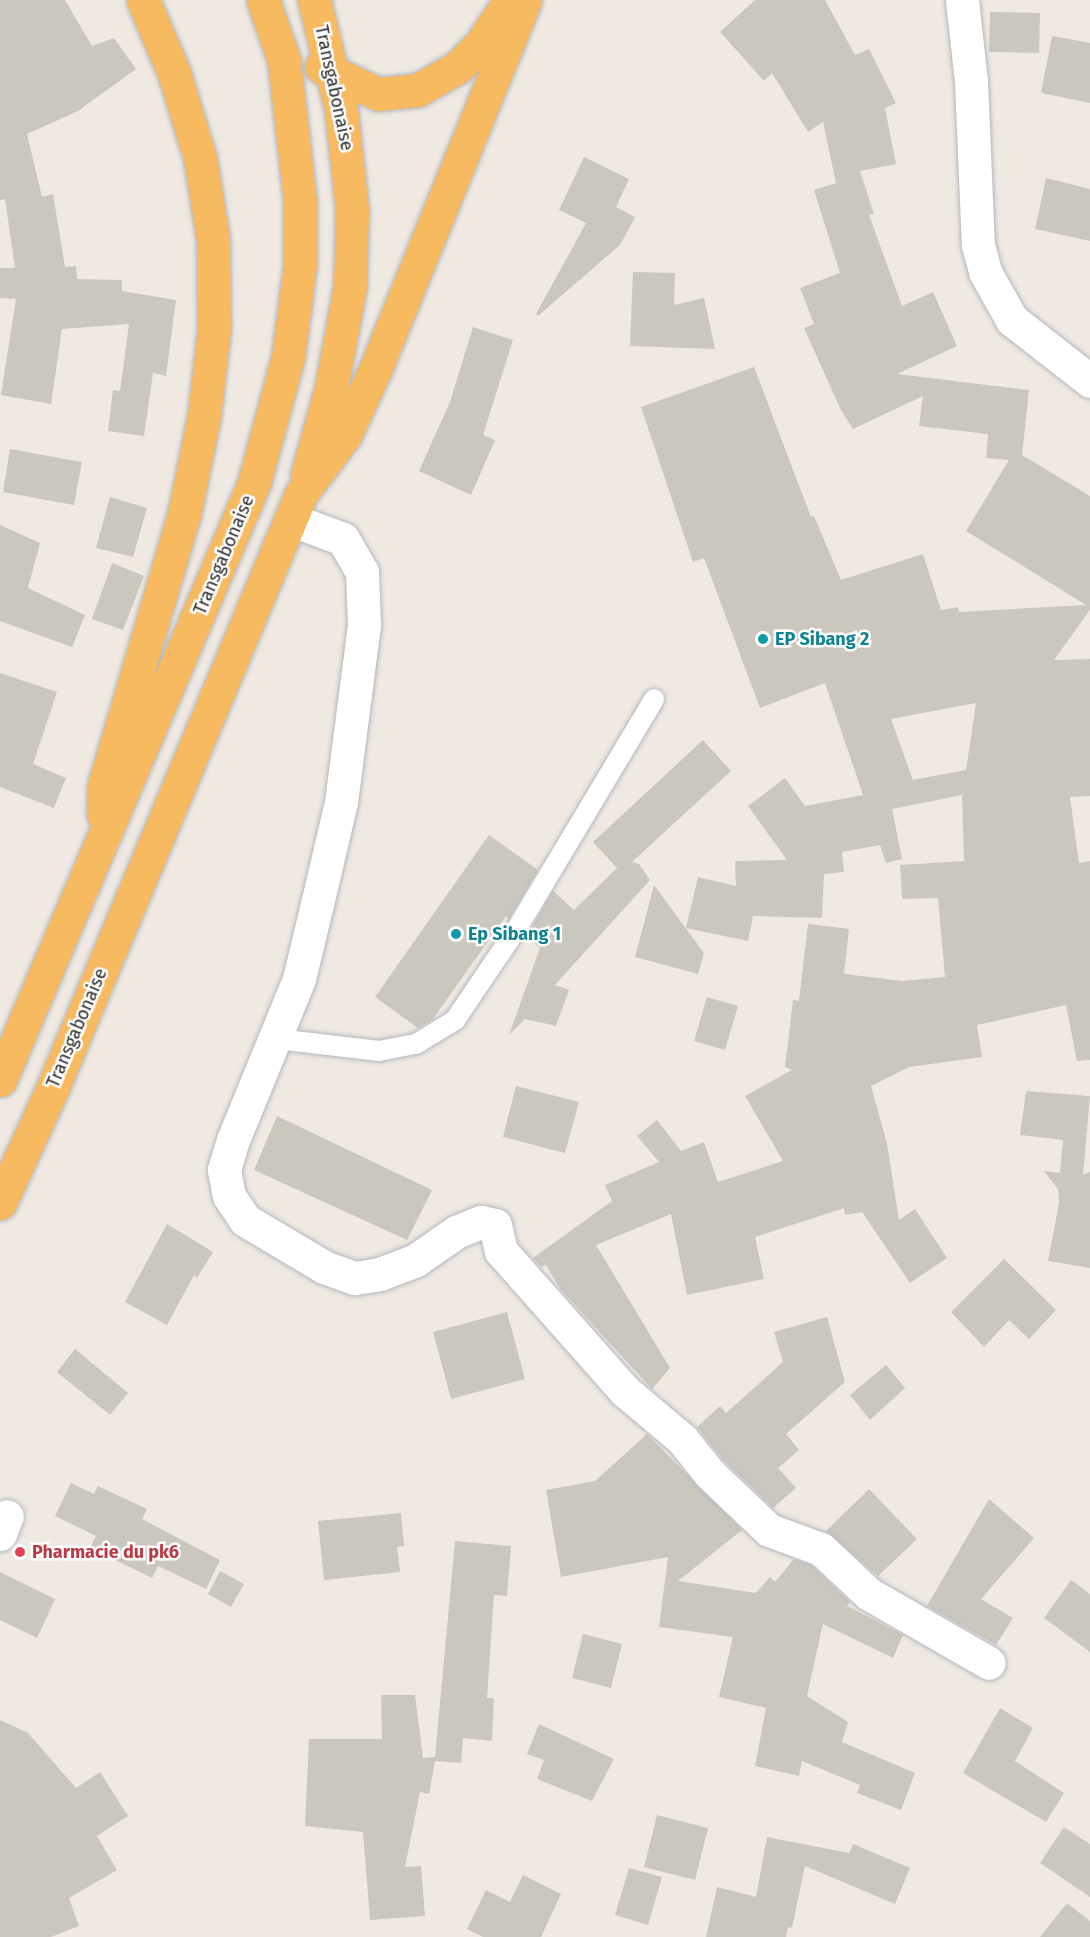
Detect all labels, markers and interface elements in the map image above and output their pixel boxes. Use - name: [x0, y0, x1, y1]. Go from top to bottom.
- street label: Transgabonaise: [310, 23, 358, 153]
- street label: Transgabonaise: [189, 492, 259, 618]
- place label: EP Sibang 2: [775, 628, 869, 650]
- marker: EP Sibang 2: [756, 632, 770, 646]
- place label: Ep Sibang 1: [468, 923, 561, 945]
- marker: Ep Sibang 1: [449, 927, 463, 941]
- street label: Transgabonaise: [42, 965, 112, 1091]
- place label: Pharmacie du pk6: [32, 1541, 179, 1563]
- marker: Pharmacie du pk6: [13, 1545, 27, 1559]

